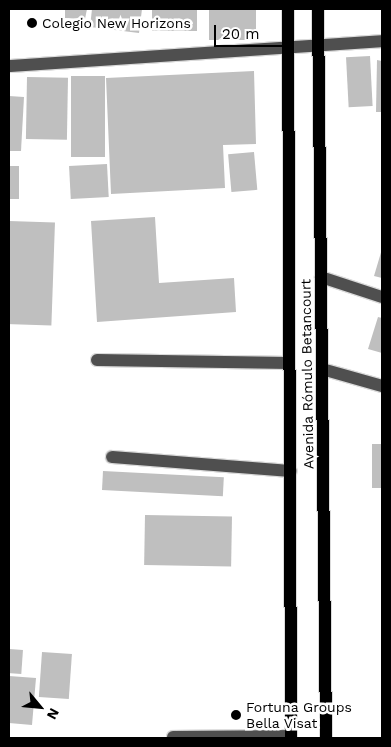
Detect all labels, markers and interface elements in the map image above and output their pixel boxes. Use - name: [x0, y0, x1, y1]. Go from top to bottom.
- place label: Colegio New Horizons: [42, 15, 191, 31]
- scale bar: [216, 15, 290, 47]
- marker: Colegio New Horizons: [26, 17, 38, 29]
- text: 20 m: [222, 25, 260, 43]
- street label: Avenida Rómulo Betancourt: [297, 279, 317, 469]
- north arrow: [15, 682, 65, 732]
- place label: Fortuna Groups Bella Visat: [246, 699, 352, 732]
- text: N: [44, 706, 63, 722]
- marker: Fortuna Groups Bella Visat: [230, 709, 242, 721]

